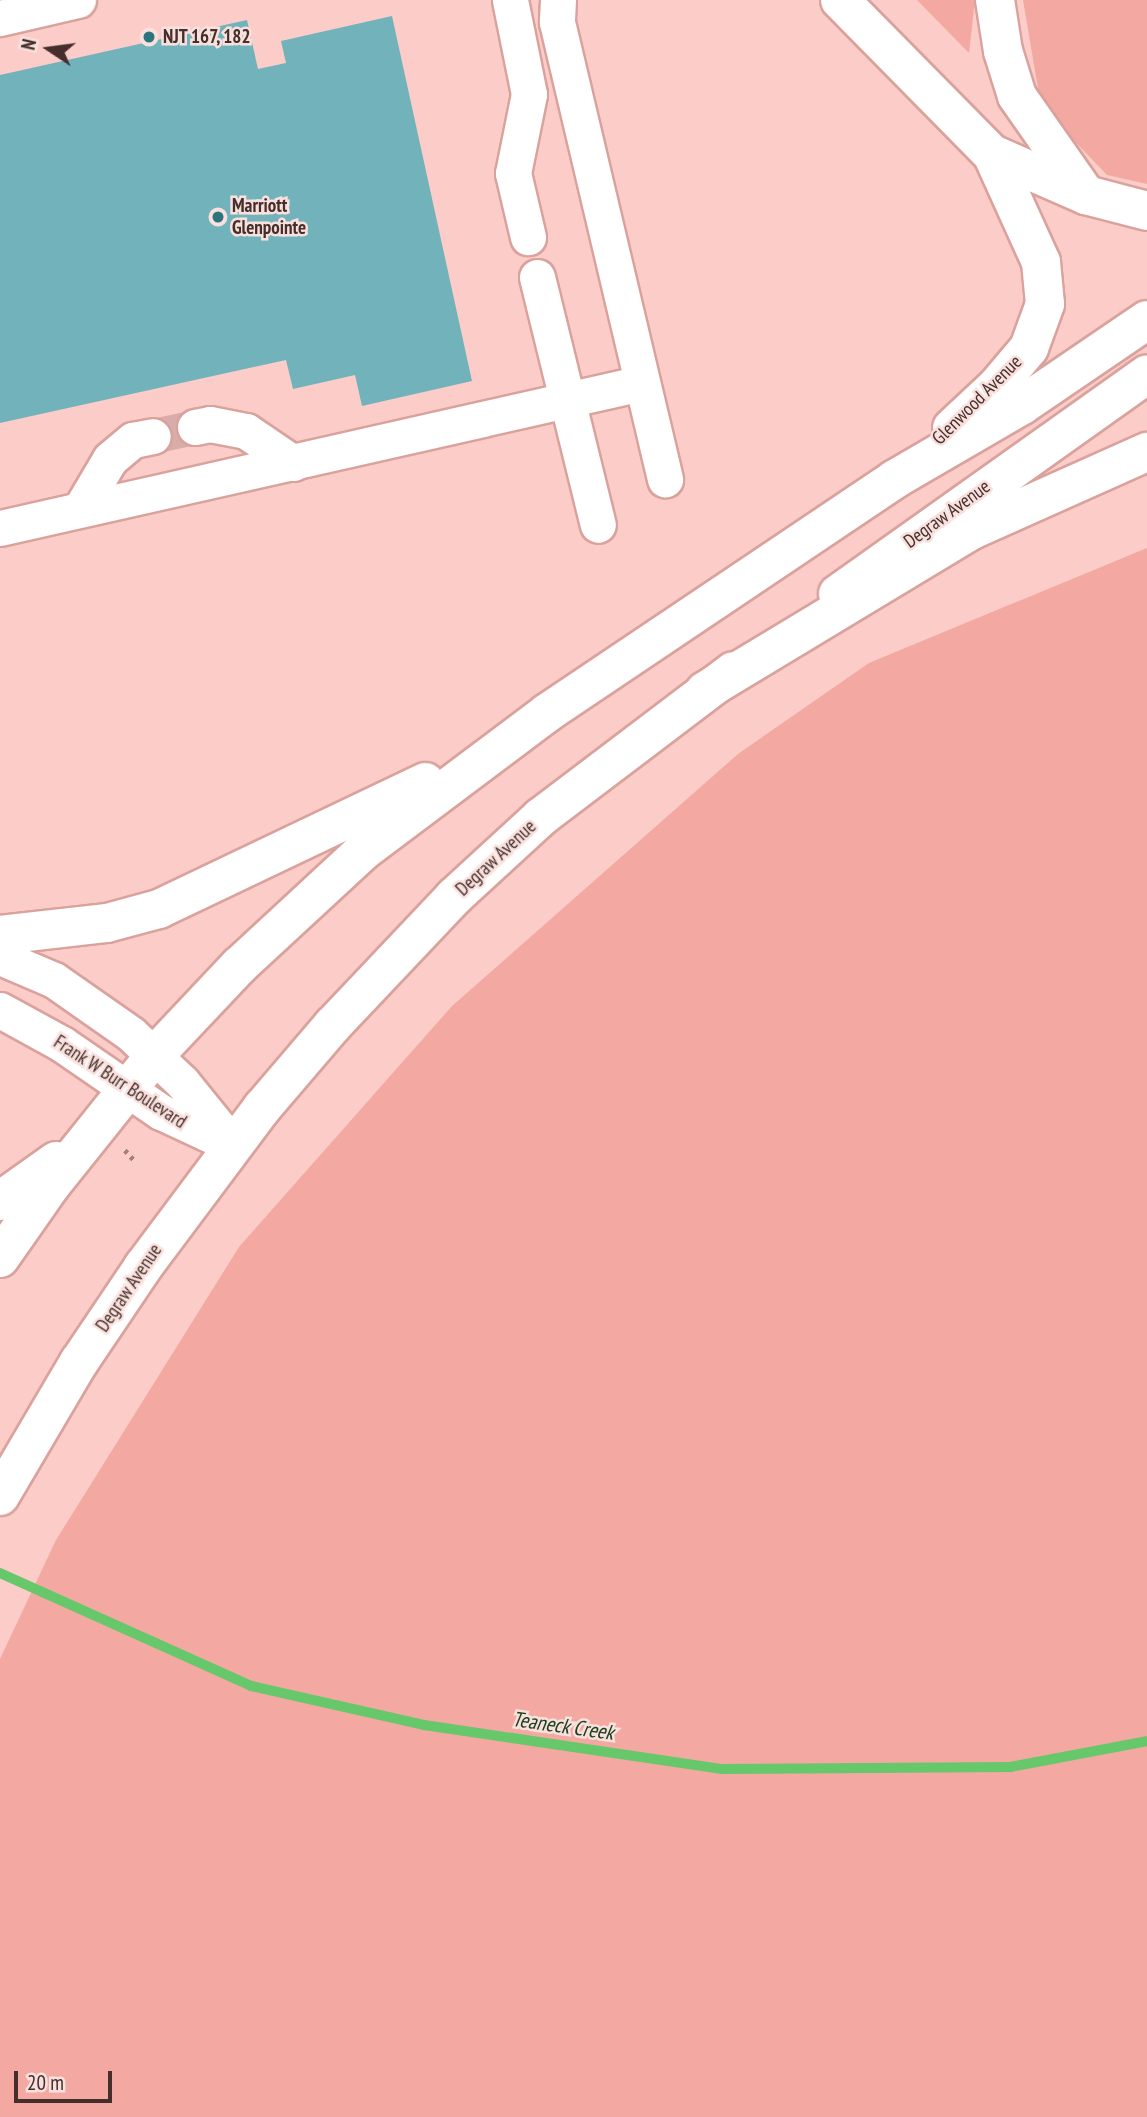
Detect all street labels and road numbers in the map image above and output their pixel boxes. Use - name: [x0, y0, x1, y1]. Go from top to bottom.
- street label: Glenwood Avenue: [927, 350, 1027, 450]
- street label: Degraw Avenue: [899, 475, 995, 553]
- street label: Degraw Avenue: [451, 815, 541, 901]
- street label: Frank W Burr Boulevard: [49, 1030, 191, 1134]
- street label: Degraw Avenue: [91, 1239, 167, 1337]

